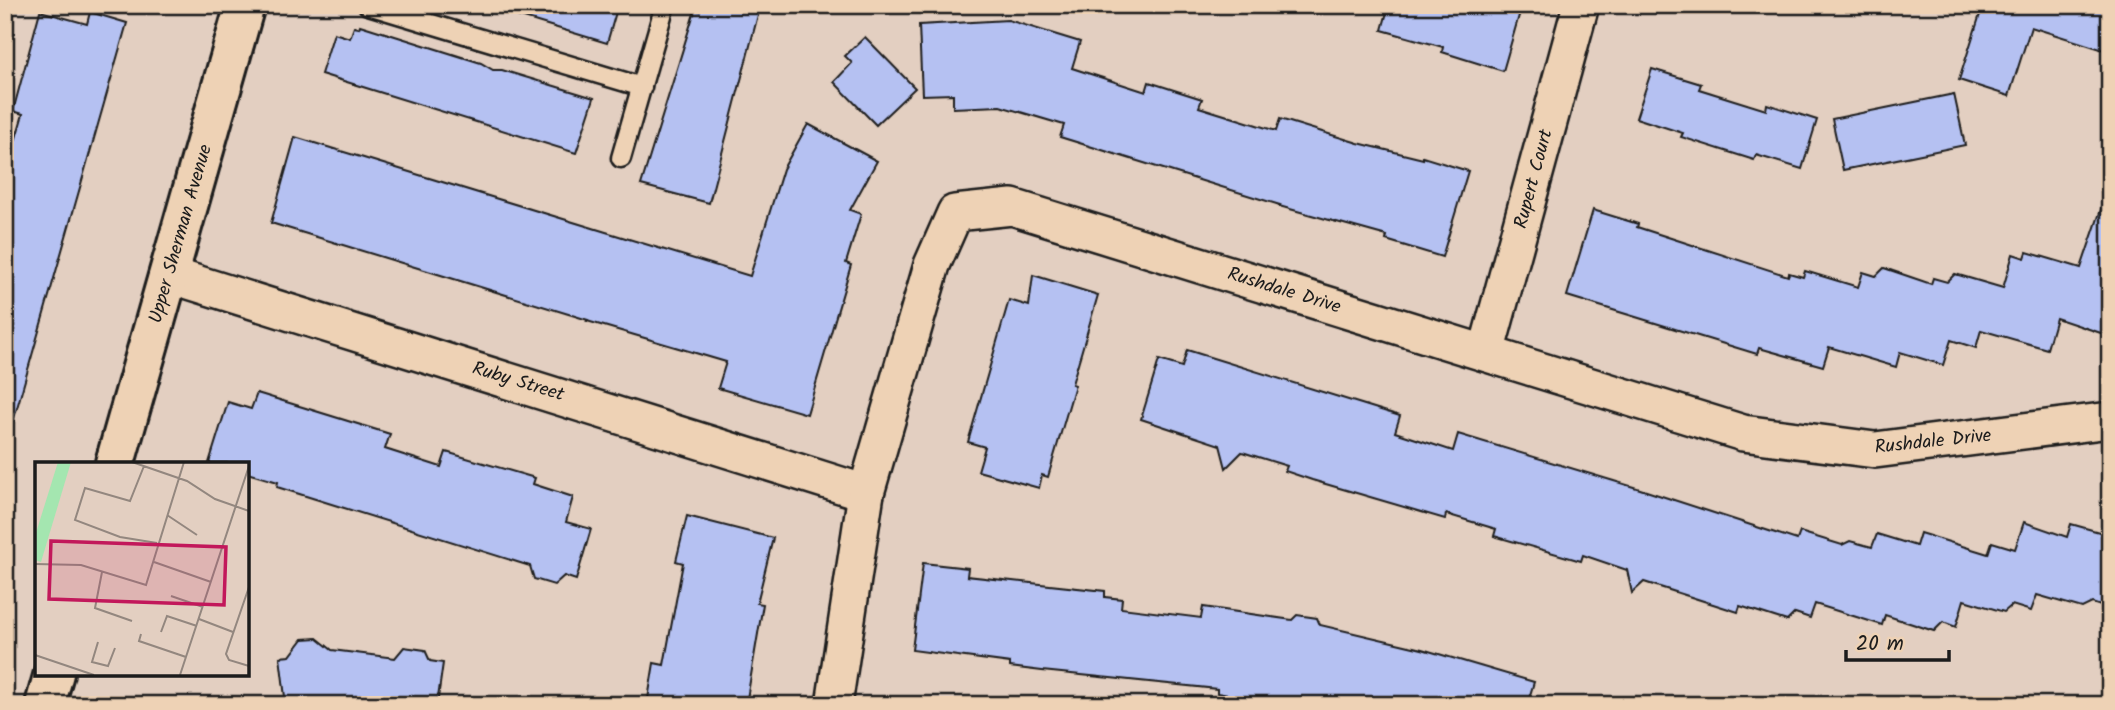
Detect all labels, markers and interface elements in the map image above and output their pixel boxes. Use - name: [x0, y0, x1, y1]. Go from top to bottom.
- street label: Rupert Court: [1506, 125, 1562, 232]
- street label: Upper Sherman Avenue: [141, 141, 221, 327]
- street label: Rushdale Drive: [1223, 259, 1345, 323]
- street label: Ruby Street: [468, 354, 568, 410]
- street label: Rushdale Drive: [1873, 421, 1993, 463]
- inset map: [35, 462, 248, 675]
- scale bar: [1846, 619, 1949, 663]
- text: 20 m: [1856, 628, 1904, 661]

